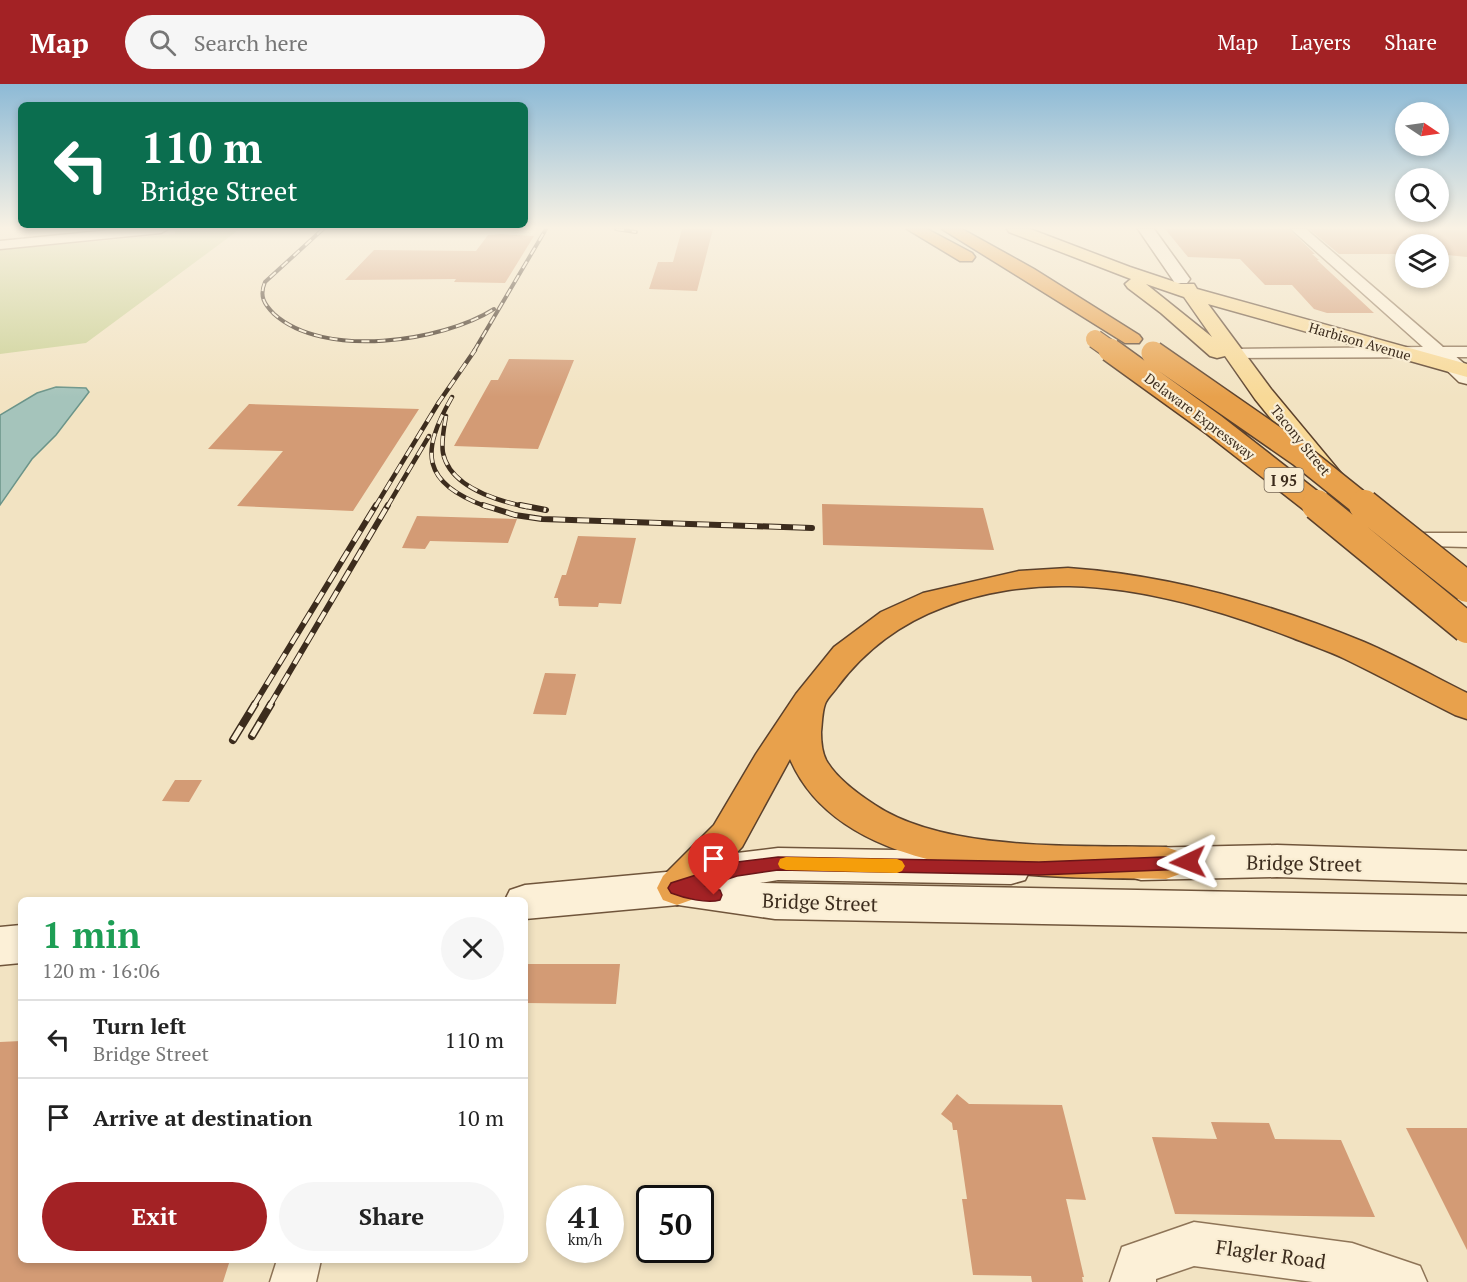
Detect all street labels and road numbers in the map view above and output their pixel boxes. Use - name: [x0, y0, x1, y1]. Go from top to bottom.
- street label: Harbison Avenue: [1307, 317, 1413, 365]
- street label: Delaware Expressway: [1141, 368, 1260, 464]
- street label: Tacony Street: [1267, 401, 1336, 480]
- road number: I 95: [1264, 468, 1304, 492]
- street label: Bridge Street: [1246, 848, 1363, 878]
- street label: Bridge Street: [762, 886, 879, 918]
- street label: Flagler Road: [1214, 1233, 1328, 1275]

